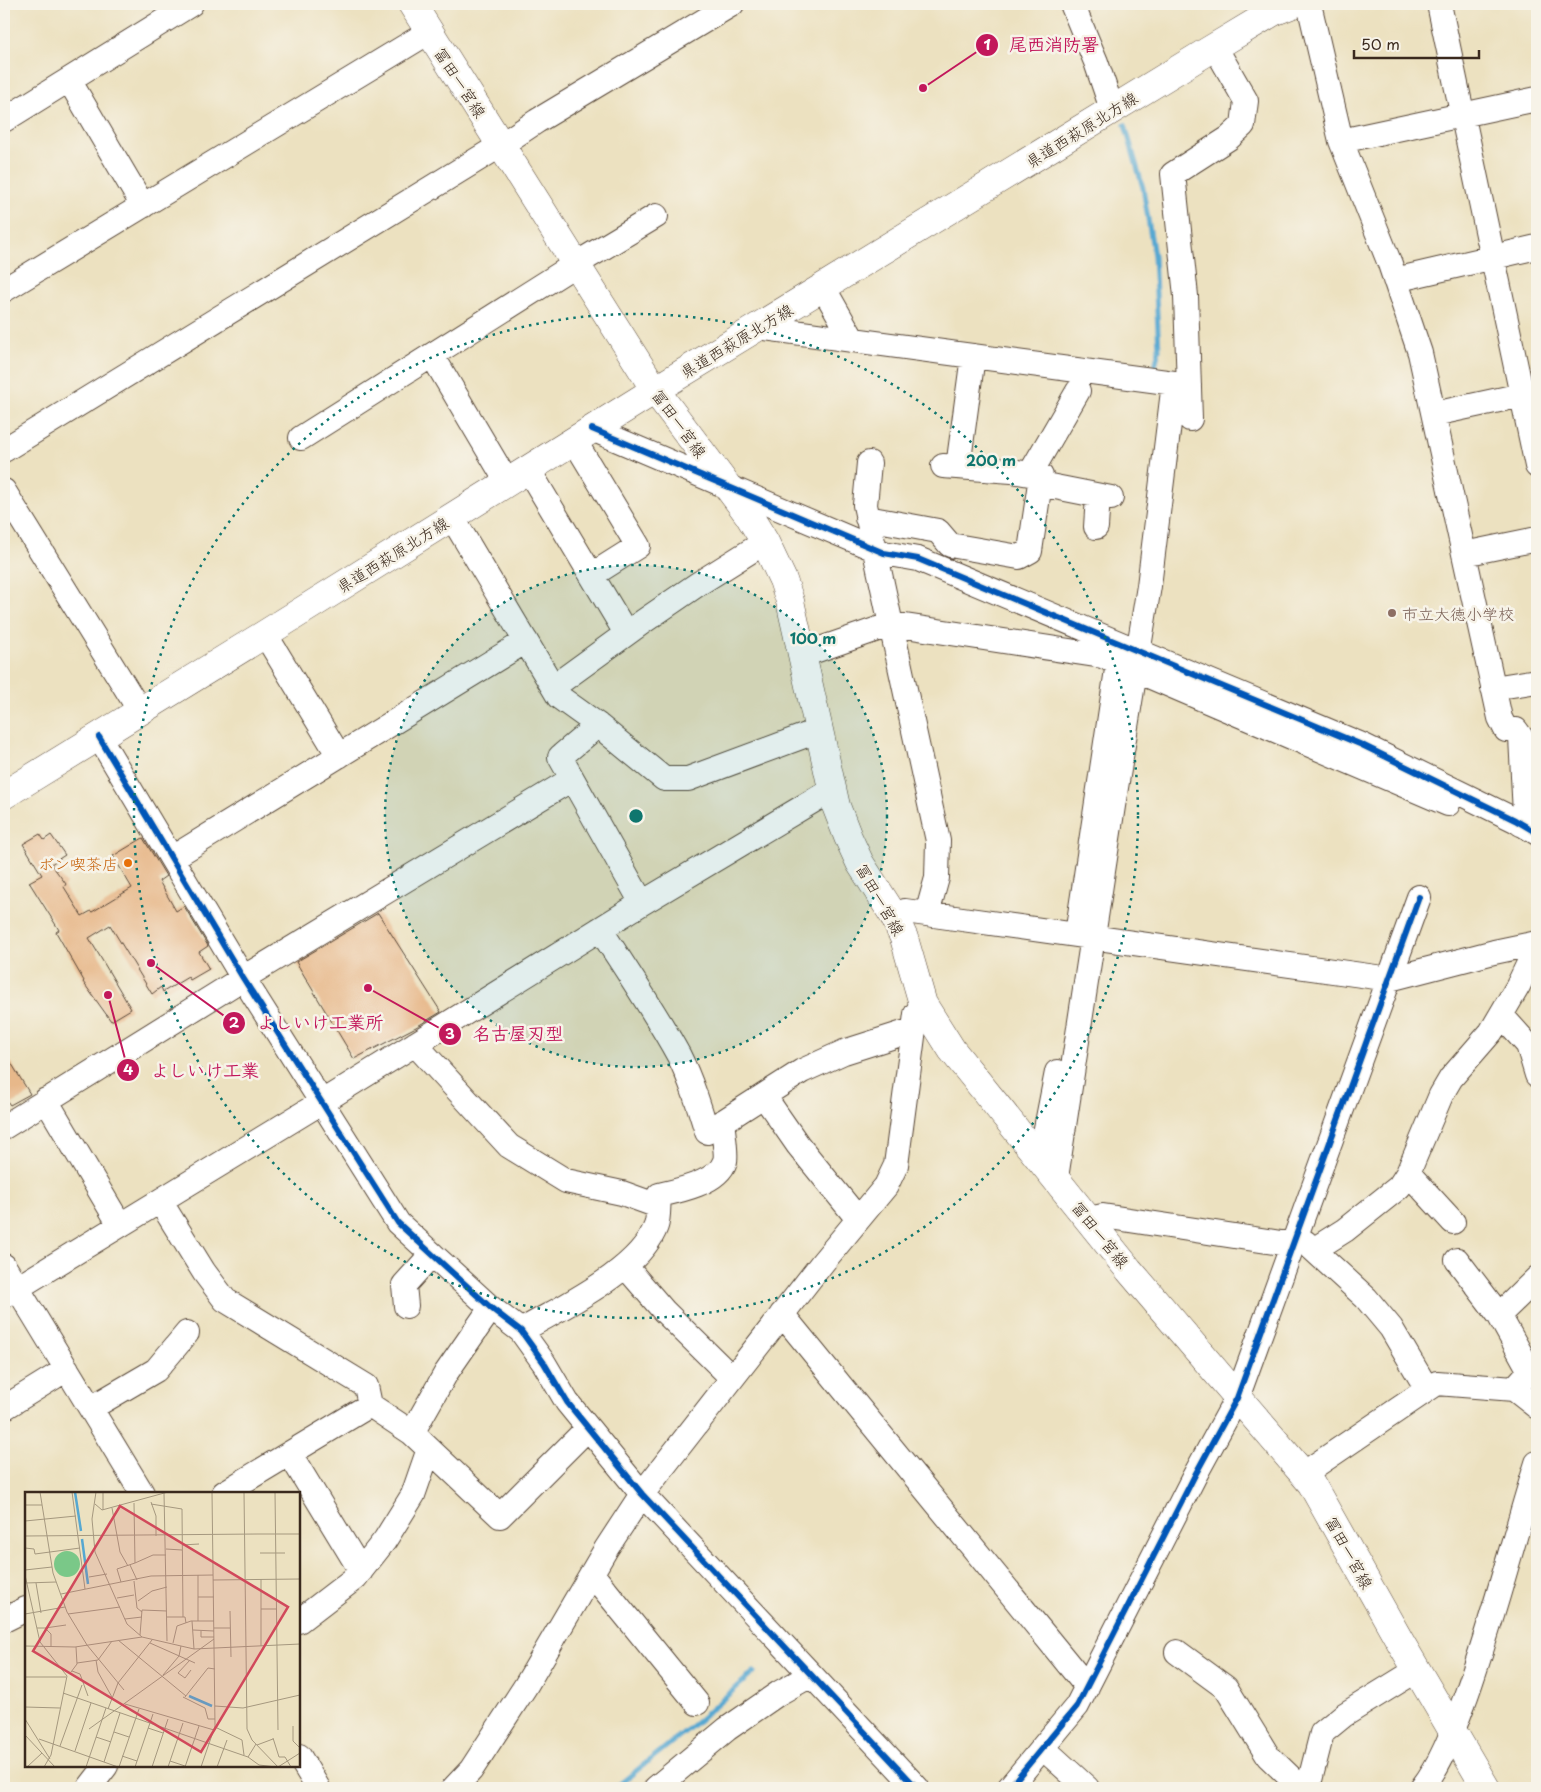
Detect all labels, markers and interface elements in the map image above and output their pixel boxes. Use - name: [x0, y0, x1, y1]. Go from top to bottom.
- callout: 尾西消防署: [974, 28, 1109, 61]
- scale bar: [1354, 28, 1478, 60]
- text: 尾西消防署: [1009, 30, 1099, 57]
- text: 1: [983, 32, 991, 55]
- text: 50 m: [1361, 32, 1400, 55]
- street label: 冨田一宮線: [429, 42, 493, 122]
- street label: 県道西萩原北方線: [1020, 85, 1142, 173]
- street label: 県道西萩原北方線: [675, 297, 797, 383]
- street label: 冨田一宮線: [647, 384, 713, 462]
- text: 200 m: [966, 448, 1016, 471]
- street label: 県道西萩原北方線: [331, 510, 453, 598]
- place label: 市立大徳小学校: [1402, 601, 1514, 625]
- marker: 市立大徳小学校: [1386, 607, 1398, 619]
- text: 100 m: [790, 626, 836, 649]
- centre of rings: [627, 807, 645, 825]
- place label: ボン喫茶店: [38, 851, 118, 875]
- marker: ボン喫茶店: [122, 857, 134, 869]
- street label: 冨田一宮線: [851, 858, 911, 940]
- callout: よしいけ工業所: [222, 1007, 393, 1040]
- text: よしいけ工業所: [257, 1008, 383, 1035]
- text: 2: [229, 1010, 240, 1033]
- callout: 名古屋刃型: [438, 1017, 573, 1050]
- text: 名古屋刃型: [473, 1019, 563, 1046]
- text: 3: [445, 1021, 455, 1044]
- callout: よしいけ工業: [116, 1054, 269, 1087]
- text: よしいけ工業: [151, 1056, 259, 1083]
- text: 4: [123, 1057, 133, 1080]
- street label: 冨田一宮線: [1066, 1195, 1136, 1273]
- inset map: [25, 1492, 300, 1767]
- street label: 冨田一宮線: [1320, 1511, 1380, 1593]

